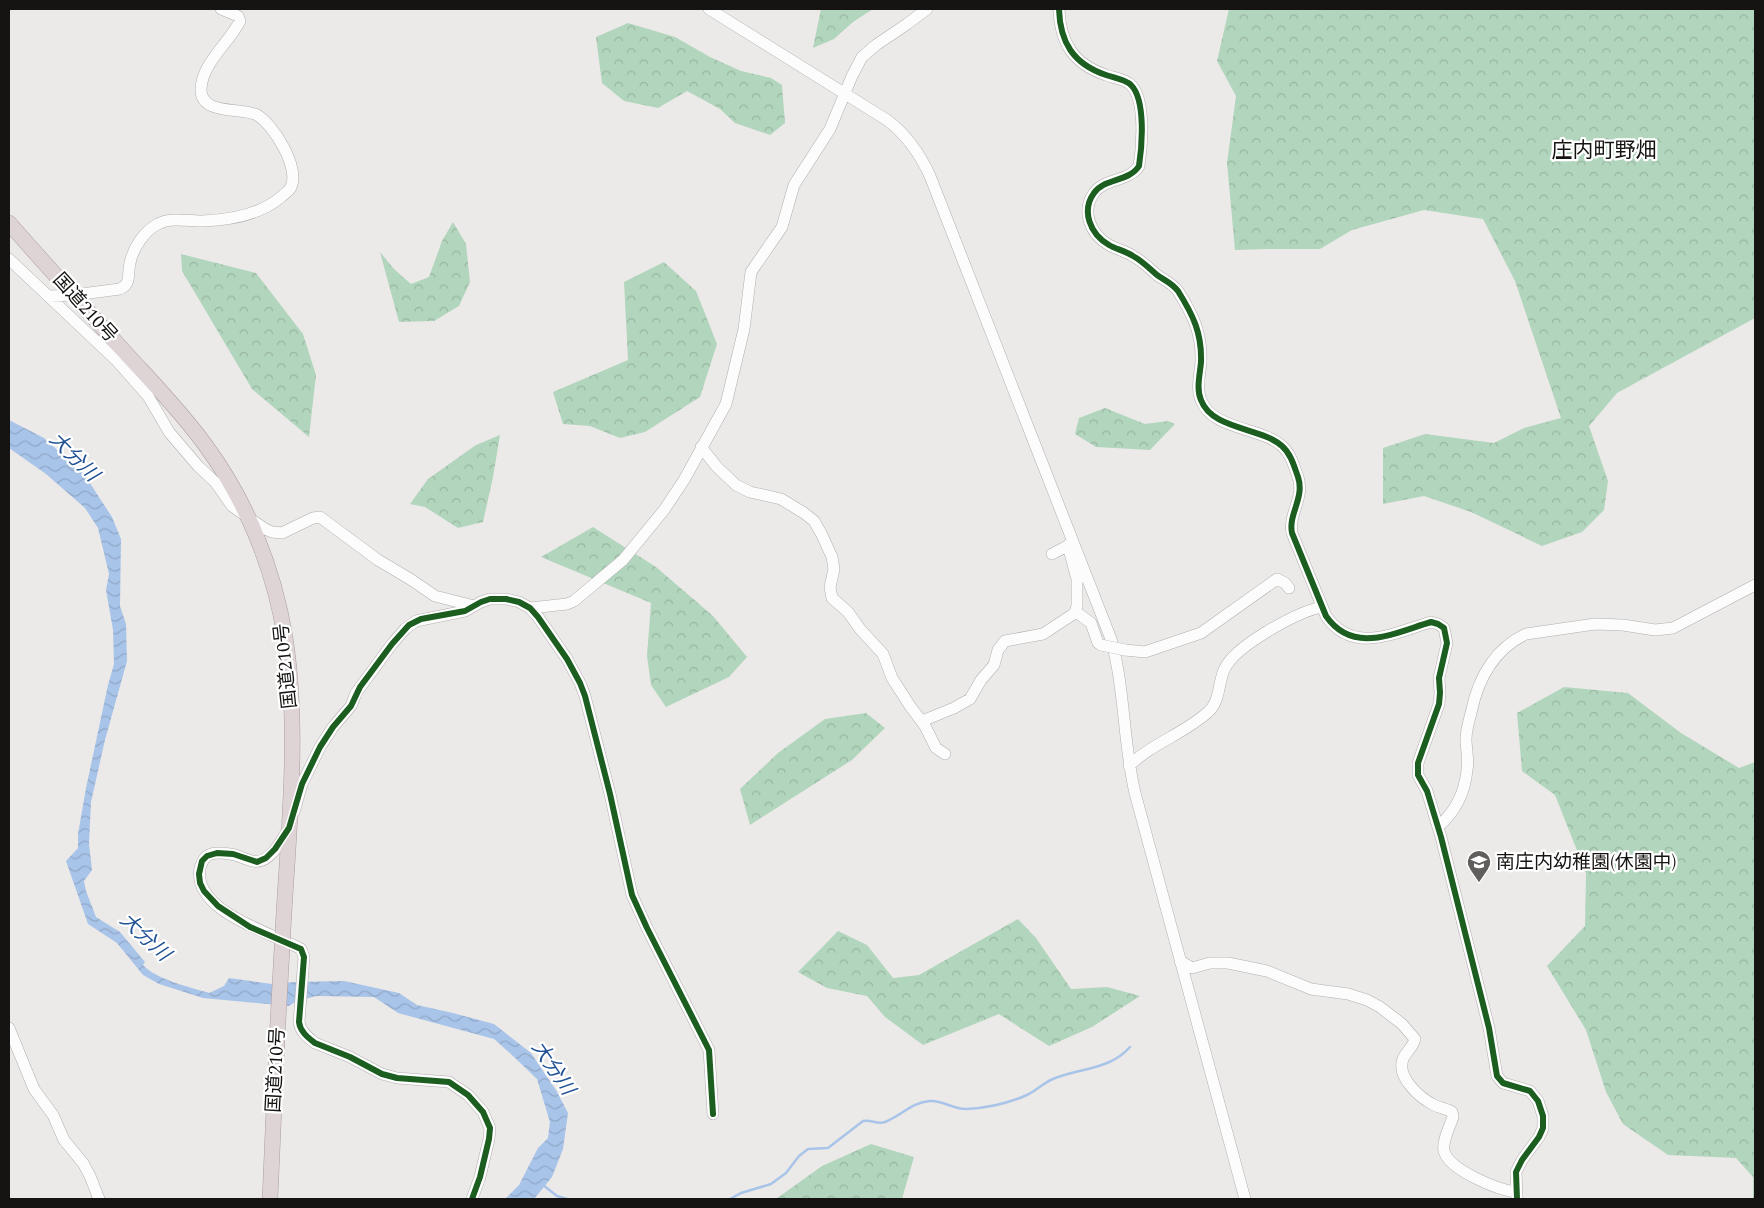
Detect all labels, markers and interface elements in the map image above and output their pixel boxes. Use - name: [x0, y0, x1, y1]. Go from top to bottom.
- district label: 庄内町野畑: [1552, 135, 1657, 167]
- street label: 国道210号: [46, 267, 124, 349]
- water label: 大分川: [42, 425, 107, 490]
- street label: 国道210号: [267, 622, 305, 710]
- place label: 南庄内幼稚園(休園中): [1496, 848, 1677, 877]
- school or university icon: 南庄内幼稚園(休園中): [1466, 849, 1492, 883]
- water label: 大分川: [113, 906, 179, 970]
- street label: 国道210号: [259, 1027, 293, 1113]
- water label: 大分川: [524, 1035, 583, 1103]

